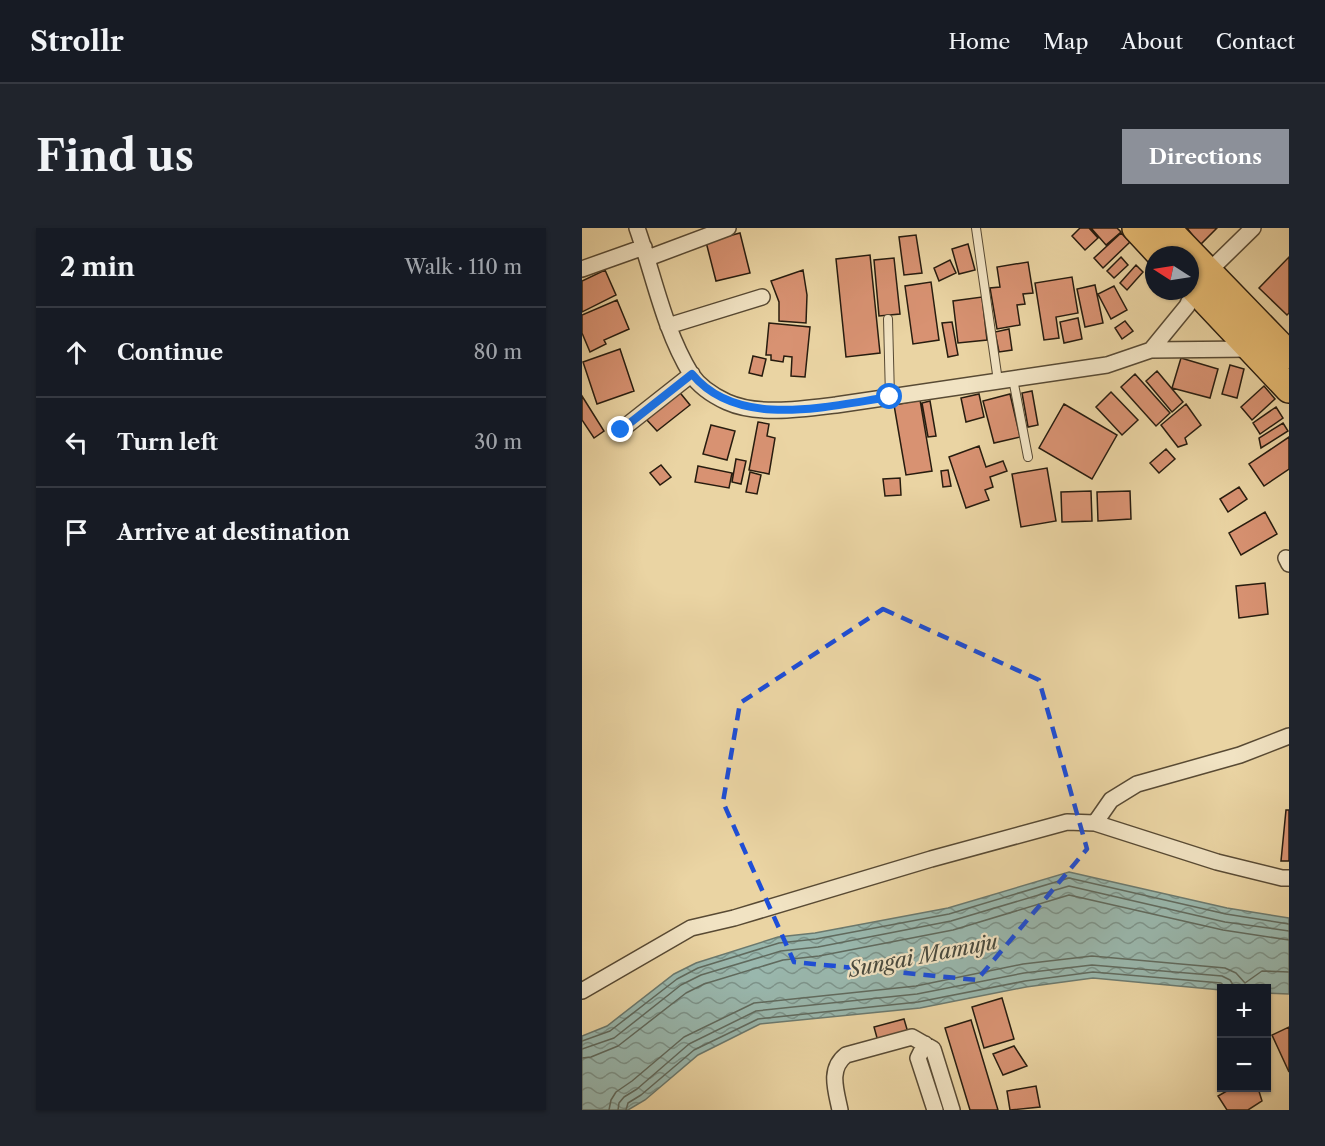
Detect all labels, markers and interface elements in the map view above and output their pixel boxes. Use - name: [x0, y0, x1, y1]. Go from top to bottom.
- text: Strollr: [30, 24, 124, 58]
- text: Home: [949, 29, 1010, 54]
- text: Map: [1043, 29, 1088, 54]
- text: About: [1121, 29, 1183, 54]
- text: Contact: [1216, 29, 1295, 54]
- button: Directions: [1122, 129, 1289, 184]
- text: Find us: [36, 130, 194, 182]
- north arrow: [1145, 246, 1199, 300]
- text: 2 min: [60, 251, 135, 283]
- text: Walk · 110 m: [405, 255, 522, 279]
- icon: ahead: [60, 336, 93, 369]
- text: Continue: [117, 339, 223, 366]
- text: 80 m: [474, 340, 522, 364]
- route start: [876, 383, 902, 409]
- route end: [607, 416, 633, 442]
- icon: left: [60, 426, 93, 459]
- text: Turn left: [117, 429, 218, 456]
- text: 30 m: [474, 430, 522, 454]
- icon: arrive: [60, 516, 93, 549]
- text: Arrive at destination: [117, 519, 350, 546]
- water label: Sungai Mamuju: [844, 929, 1000, 983]
- map controls: [1217, 984, 1271, 1092]
- button: +: [1217, 984, 1271, 1038]
- button: −: [1217, 1038, 1271, 1092]

